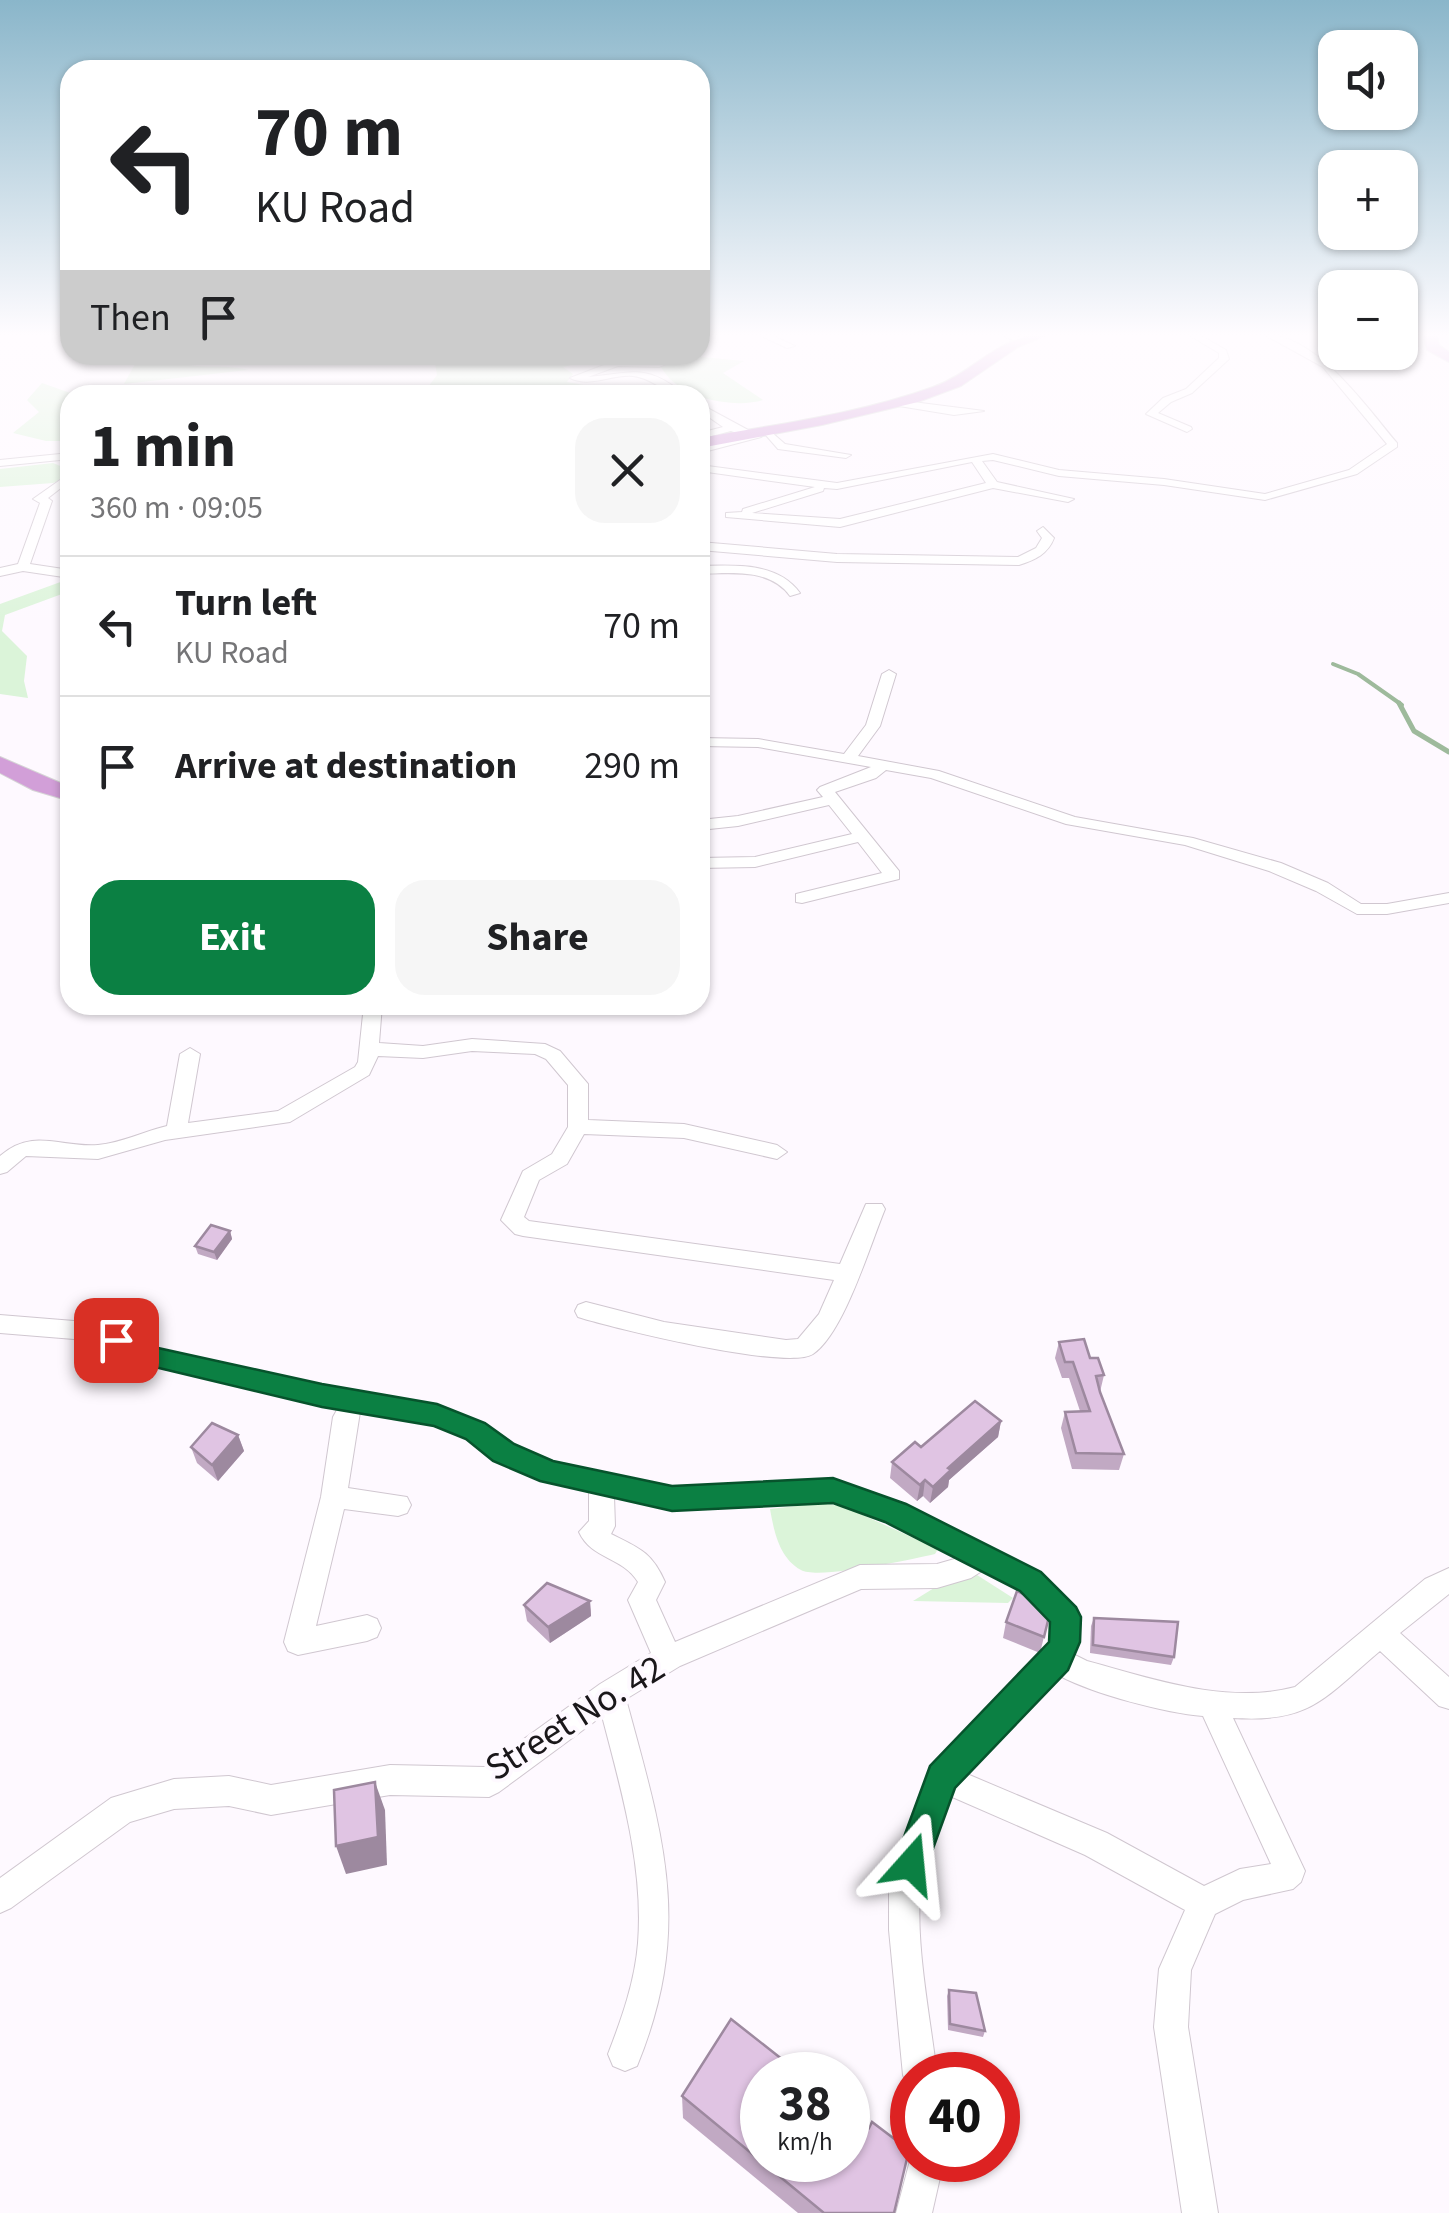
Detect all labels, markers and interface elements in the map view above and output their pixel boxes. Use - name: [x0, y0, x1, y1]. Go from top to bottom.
- map controls: [1318, 30, 1418, 370]
- button: sound: [1318, 30, 1418, 130]
- text: 70 m: [255, 83, 403, 183]
- icon: left: [90, 100, 220, 230]
- button: +: [1318, 150, 1418, 250]
- text: KU Road: [255, 176, 415, 240]
- button: −: [1318, 270, 1418, 370]
- icon: arrive: [191, 290, 246, 345]
- text: Then: [90, 291, 171, 345]
- text: 1 min: [90, 405, 236, 490]
- button: close: [575, 418, 680, 523]
- text: 360 m · 09:05: [90, 485, 263, 531]
- text: Turn left: [175, 576, 317, 630]
- icon: left: [90, 599, 145, 654]
- text: 70 m: [603, 599, 680, 653]
- text: KU Road: [175, 630, 289, 676]
- icon: arrive: [90, 739, 145, 794]
- text: Arrive at destination: [175, 739, 517, 793]
- text: 290 m: [584, 739, 680, 793]
- button: Exit: [90, 880, 375, 995]
- button: Share: [395, 880, 680, 995]
- pin: [74, 1298, 159, 1383]
- icon: arrive: [89, 1313, 144, 1368]
- street label: Street No. 42: [475, 1641, 675, 1795]
- position arrow: [859, 1812, 963, 1916]
- speed limit sign: 40: [890, 2052, 1020, 2182]
- text: 38: [779, 2069, 831, 2140]
- text: km/h: [777, 2124, 833, 2160]

